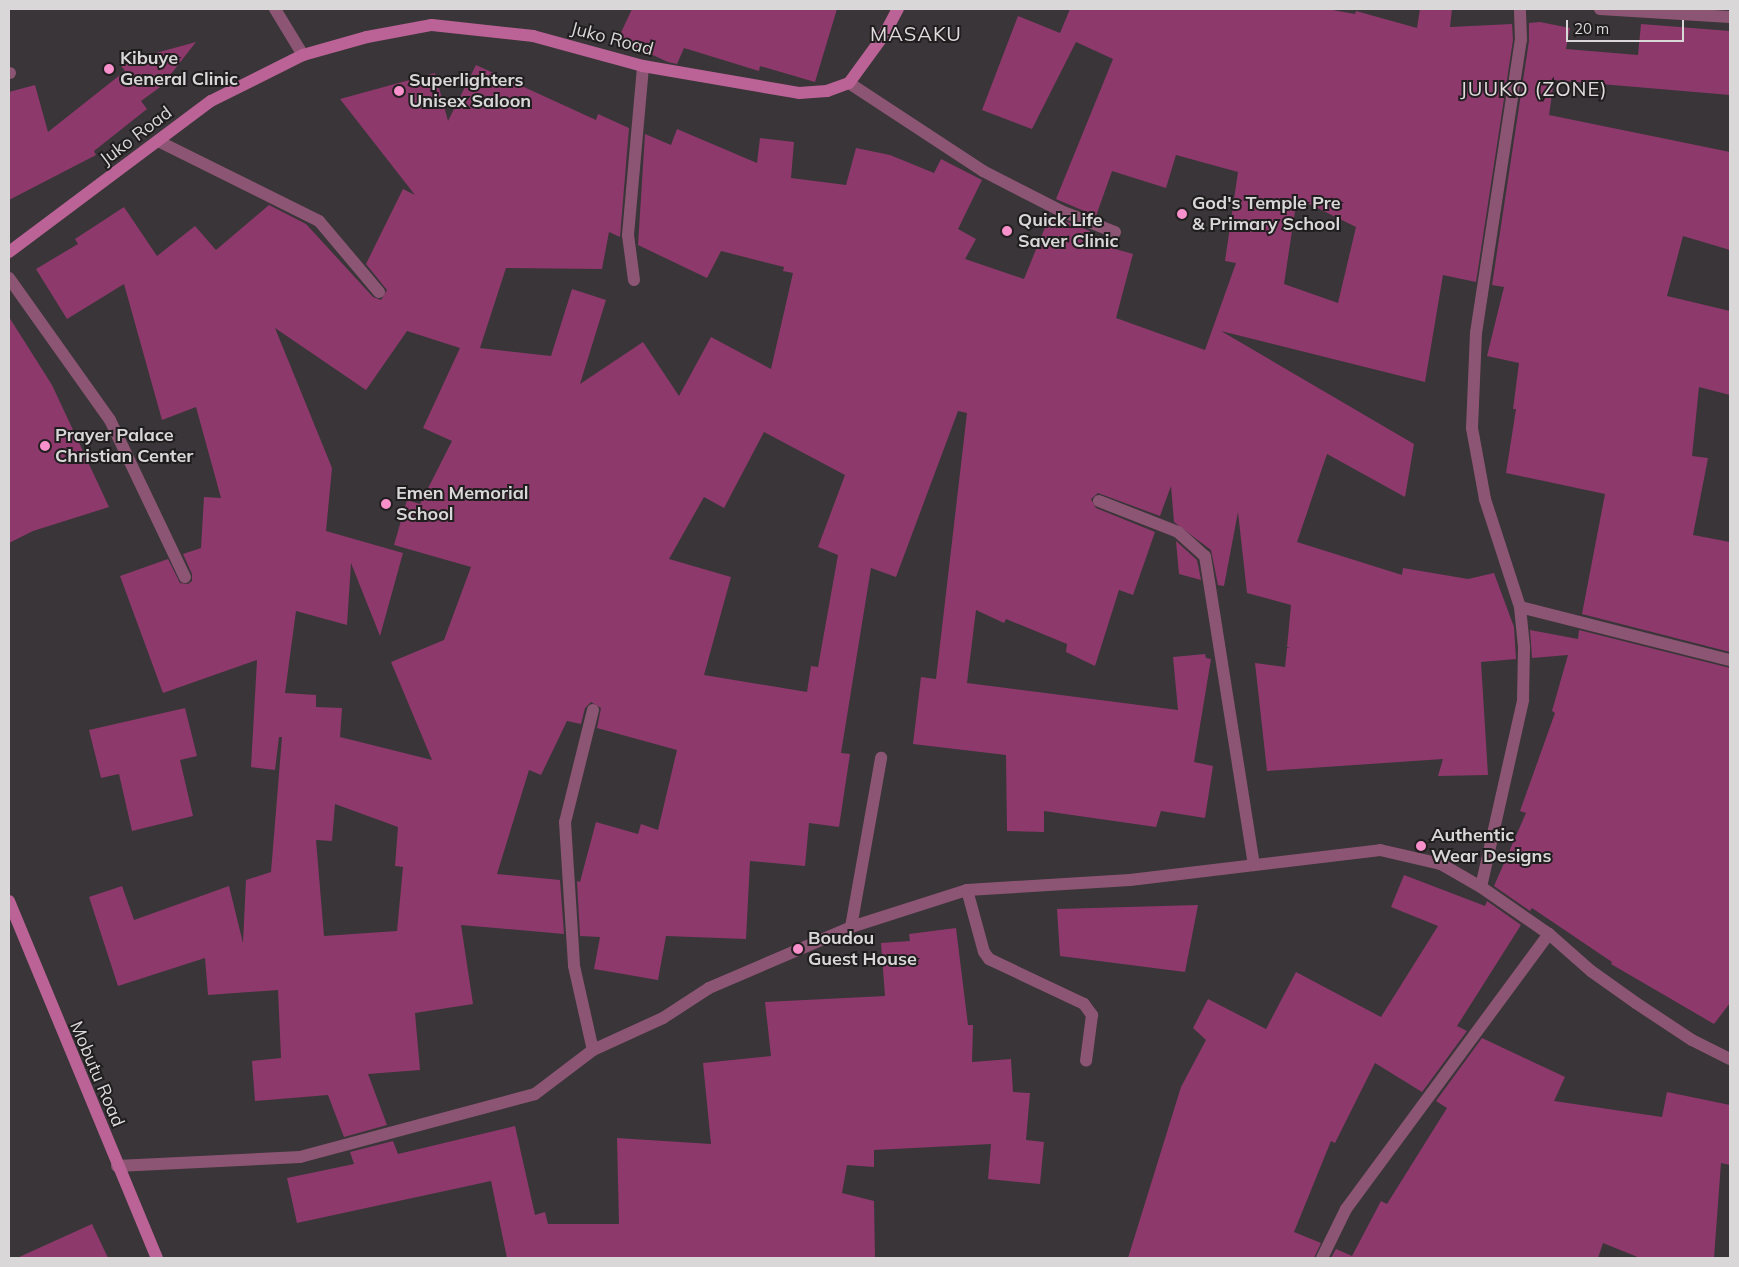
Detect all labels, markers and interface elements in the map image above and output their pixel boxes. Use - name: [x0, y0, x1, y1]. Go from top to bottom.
- scale bar: [1569, 10, 1686, 42]
- street label: Juko Road: [568, 18, 656, 60]
- text: 20 m: [1574, 19, 1609, 38]
- district label: MASAKU: [869, 21, 963, 45]
- place label: Kibuye General Clinic: [120, 48, 238, 90]
- marker: Kibuye General Clinic: [102, 62, 116, 76]
- place label: Superlighters Unisex Saloon: [409, 70, 531, 112]
- district label: JUUKO (ZONE): [1459, 76, 1609, 100]
- marker: Superlighters Unisex Saloon: [393, 85, 405, 97]
- street label: Juko Road: [96, 102, 176, 170]
- place label: God's Temple Pre & Primary School: [1192, 193, 1340, 235]
- marker: God's Temple Pre & Primary School: [1176, 208, 1188, 220]
- place label: Quick Life Saver Clinic: [1018, 210, 1119, 252]
- marker: Quick Life Saver Clinic: [1000, 224, 1014, 238]
- place label: Prayer Palace Christian Center: [55, 425, 193, 468]
- marker: Prayer Palace Christian Center: [39, 440, 51, 452]
- place label: Emen Memorial School: [396, 483, 529, 526]
- marker: Emen Memorial School: [380, 498, 392, 510]
- place label: Authentic Wear Designs: [1431, 825, 1551, 868]
- marker: Authentic Wear Designs: [1415, 840, 1427, 852]
- place label: Boudou Guest House: [808, 928, 917, 971]
- marker: Boudou Guest House: [792, 943, 804, 955]
- street label: Mobutu Road: [65, 1018, 129, 1130]

